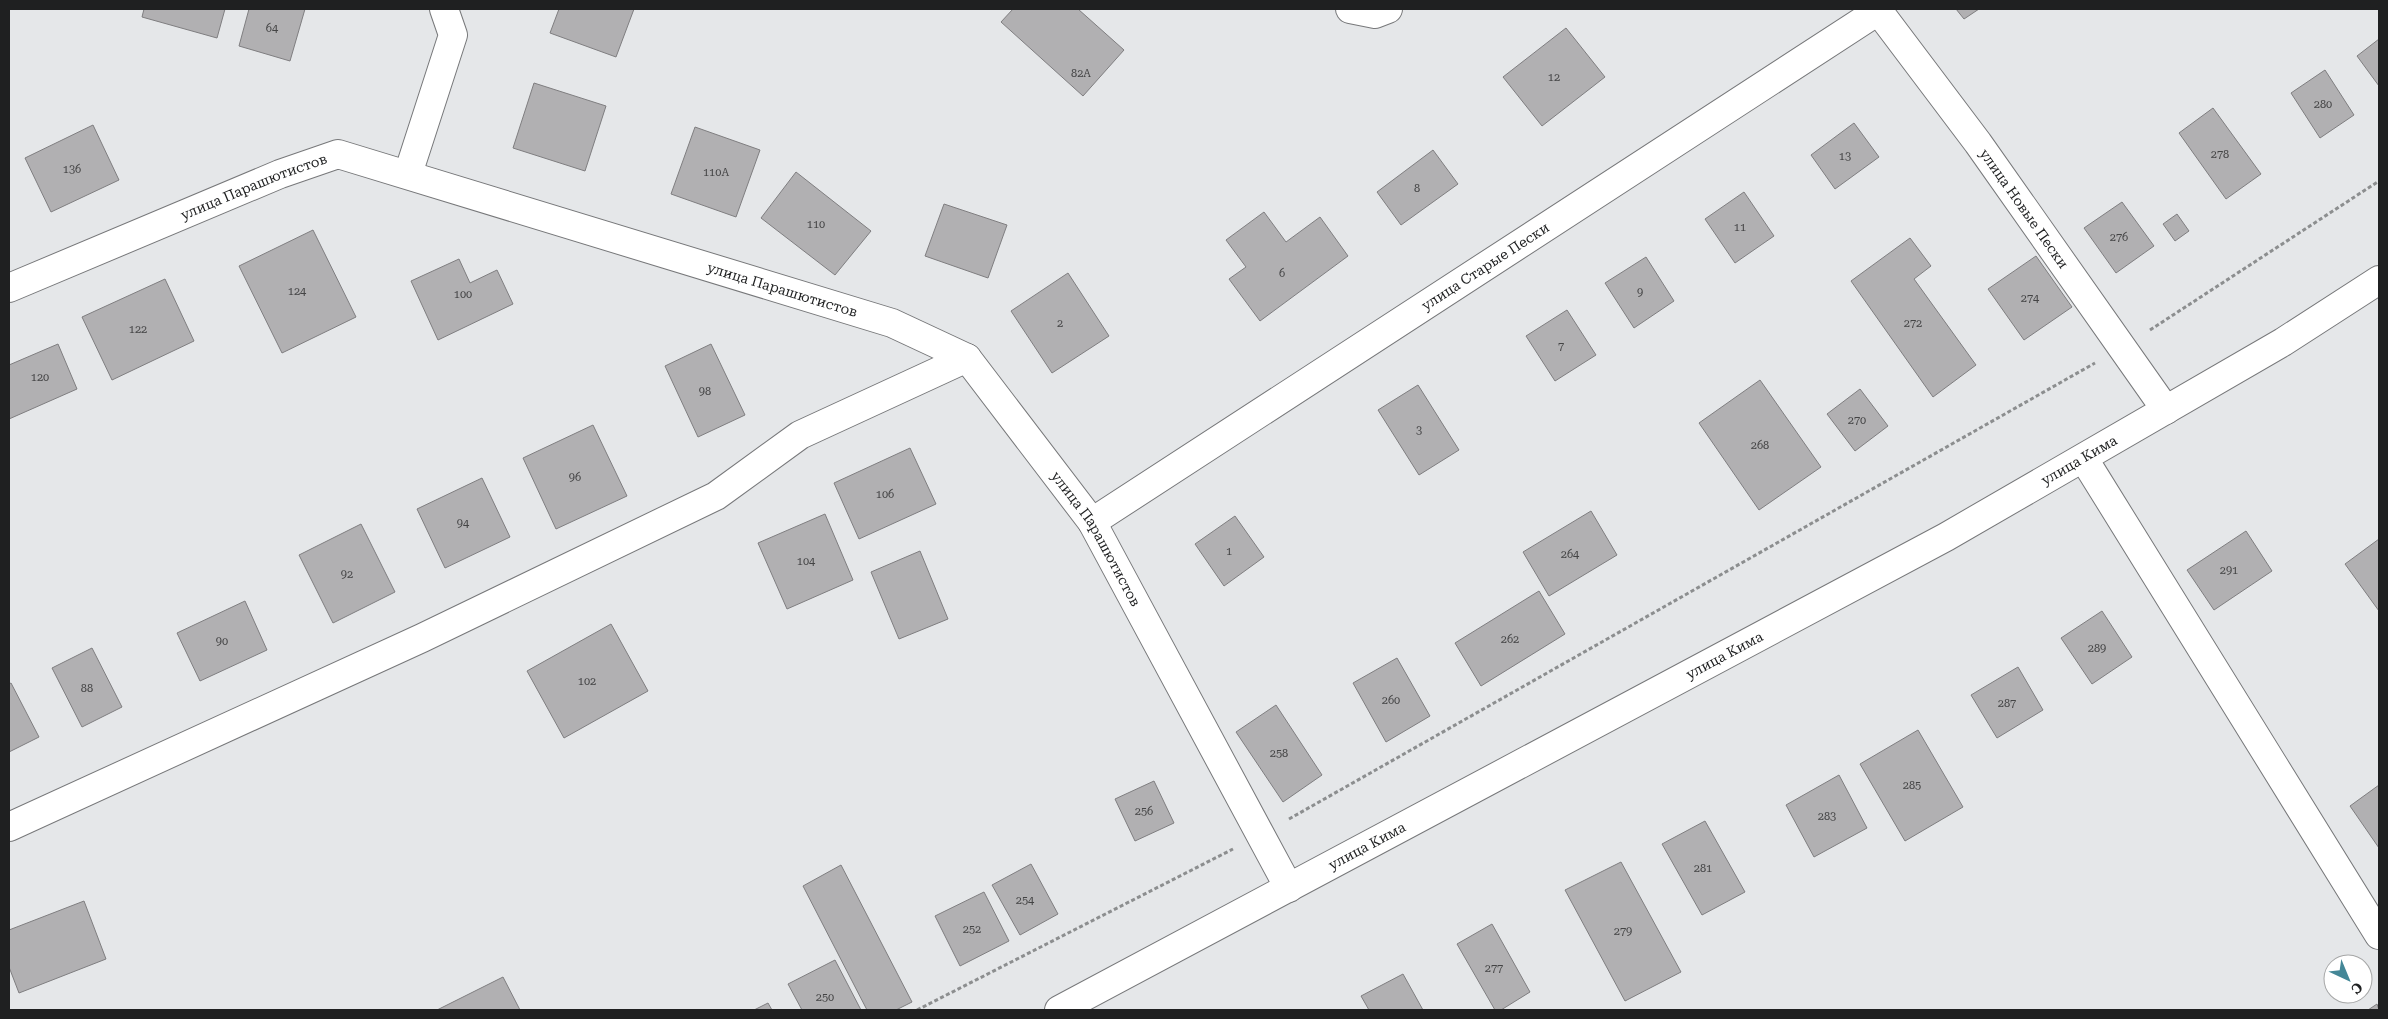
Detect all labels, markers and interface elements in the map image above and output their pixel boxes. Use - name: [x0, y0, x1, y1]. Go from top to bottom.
- house number: 64: [266, 22, 279, 35]
- house number: 82А: [1071, 67, 1091, 80]
- house number: 12: [1548, 71, 1560, 84]
- house number: 280: [2314, 98, 2332, 111]
- street label: улица Новые Пески: [1977, 146, 2072, 271]
- house number: 278: [2211, 148, 2229, 161]
- street label: улица Парашютистов: [178, 150, 329, 223]
- house number: 13: [1839, 150, 1851, 163]
- house number: 136: [63, 163, 81, 176]
- house number: 110А: [703, 166, 729, 179]
- house number: 8: [1414, 182, 1420, 195]
- house number: 110: [807, 218, 825, 231]
- street label: улица Старые Пески: [1418, 219, 1552, 314]
- house number: 11: [1734, 221, 1746, 234]
- house number: 276: [2110, 231, 2128, 244]
- street label: улица Парашютистов: [705, 259, 860, 320]
- house number: 6: [1279, 267, 1285, 280]
- house number: 124: [288, 285, 307, 298]
- house number: 9: [1637, 286, 1643, 299]
- house number: 100: [454, 288, 472, 301]
- house number: 274: [2021, 292, 2040, 305]
- house number: 2: [1057, 317, 1063, 330]
- house number: 272: [1904, 317, 1922, 330]
- house number: 122: [129, 323, 147, 336]
- house number: 7: [1558, 340, 1564, 353]
- house number: 120: [31, 371, 49, 384]
- house number: 98: [699, 385, 711, 398]
- house number: 270: [1848, 414, 1866, 427]
- house number: 3: [1416, 424, 1422, 437]
- street label: улица Кима: [2038, 432, 2120, 488]
- house number: 268: [1751, 439, 1769, 452]
- street label: улица Парашютистов: [1048, 468, 1144, 609]
- house number: 96: [569, 471, 581, 484]
- house number: 106: [876, 488, 894, 501]
- house number: 94: [457, 517, 470, 530]
- house number: 1: [1226, 545, 1232, 558]
- house number: 264: [1561, 548, 1580, 561]
- house number: 104: [797, 555, 816, 568]
- house number: 291: [2220, 564, 2238, 577]
- house number: 92: [341, 568, 353, 581]
- street label: улица Кима: [1683, 628, 1766, 682]
- house number: 262: [1501, 633, 1519, 646]
- house number: 90: [216, 635, 228, 648]
- house number: 289: [2088, 642, 2106, 655]
- house number: 102: [578, 675, 596, 688]
- house number: 88: [81, 682, 93, 695]
- house number: 260: [1382, 694, 1400, 707]
- house number: 287: [1998, 697, 2016, 710]
- house number: 258: [1270, 747, 1288, 760]
- house number: 285: [1903, 779, 1921, 792]
- house number: 256: [1135, 805, 1153, 818]
- house number: 283: [1818, 810, 1836, 823]
- street label: улица Кима: [1326, 819, 1409, 873]
- house number: 281: [1694, 862, 1712, 875]
- house number: 254: [1016, 894, 1035, 907]
- house number: 252: [963, 923, 981, 936]
- house number: 279: [1614, 925, 1632, 938]
- north arrow: [2323, 954, 2373, 1004]
- house number: 277: [1485, 962, 1503, 975]
- text: С: [2348, 979, 2366, 998]
- house number: 250: [816, 991, 834, 1004]

